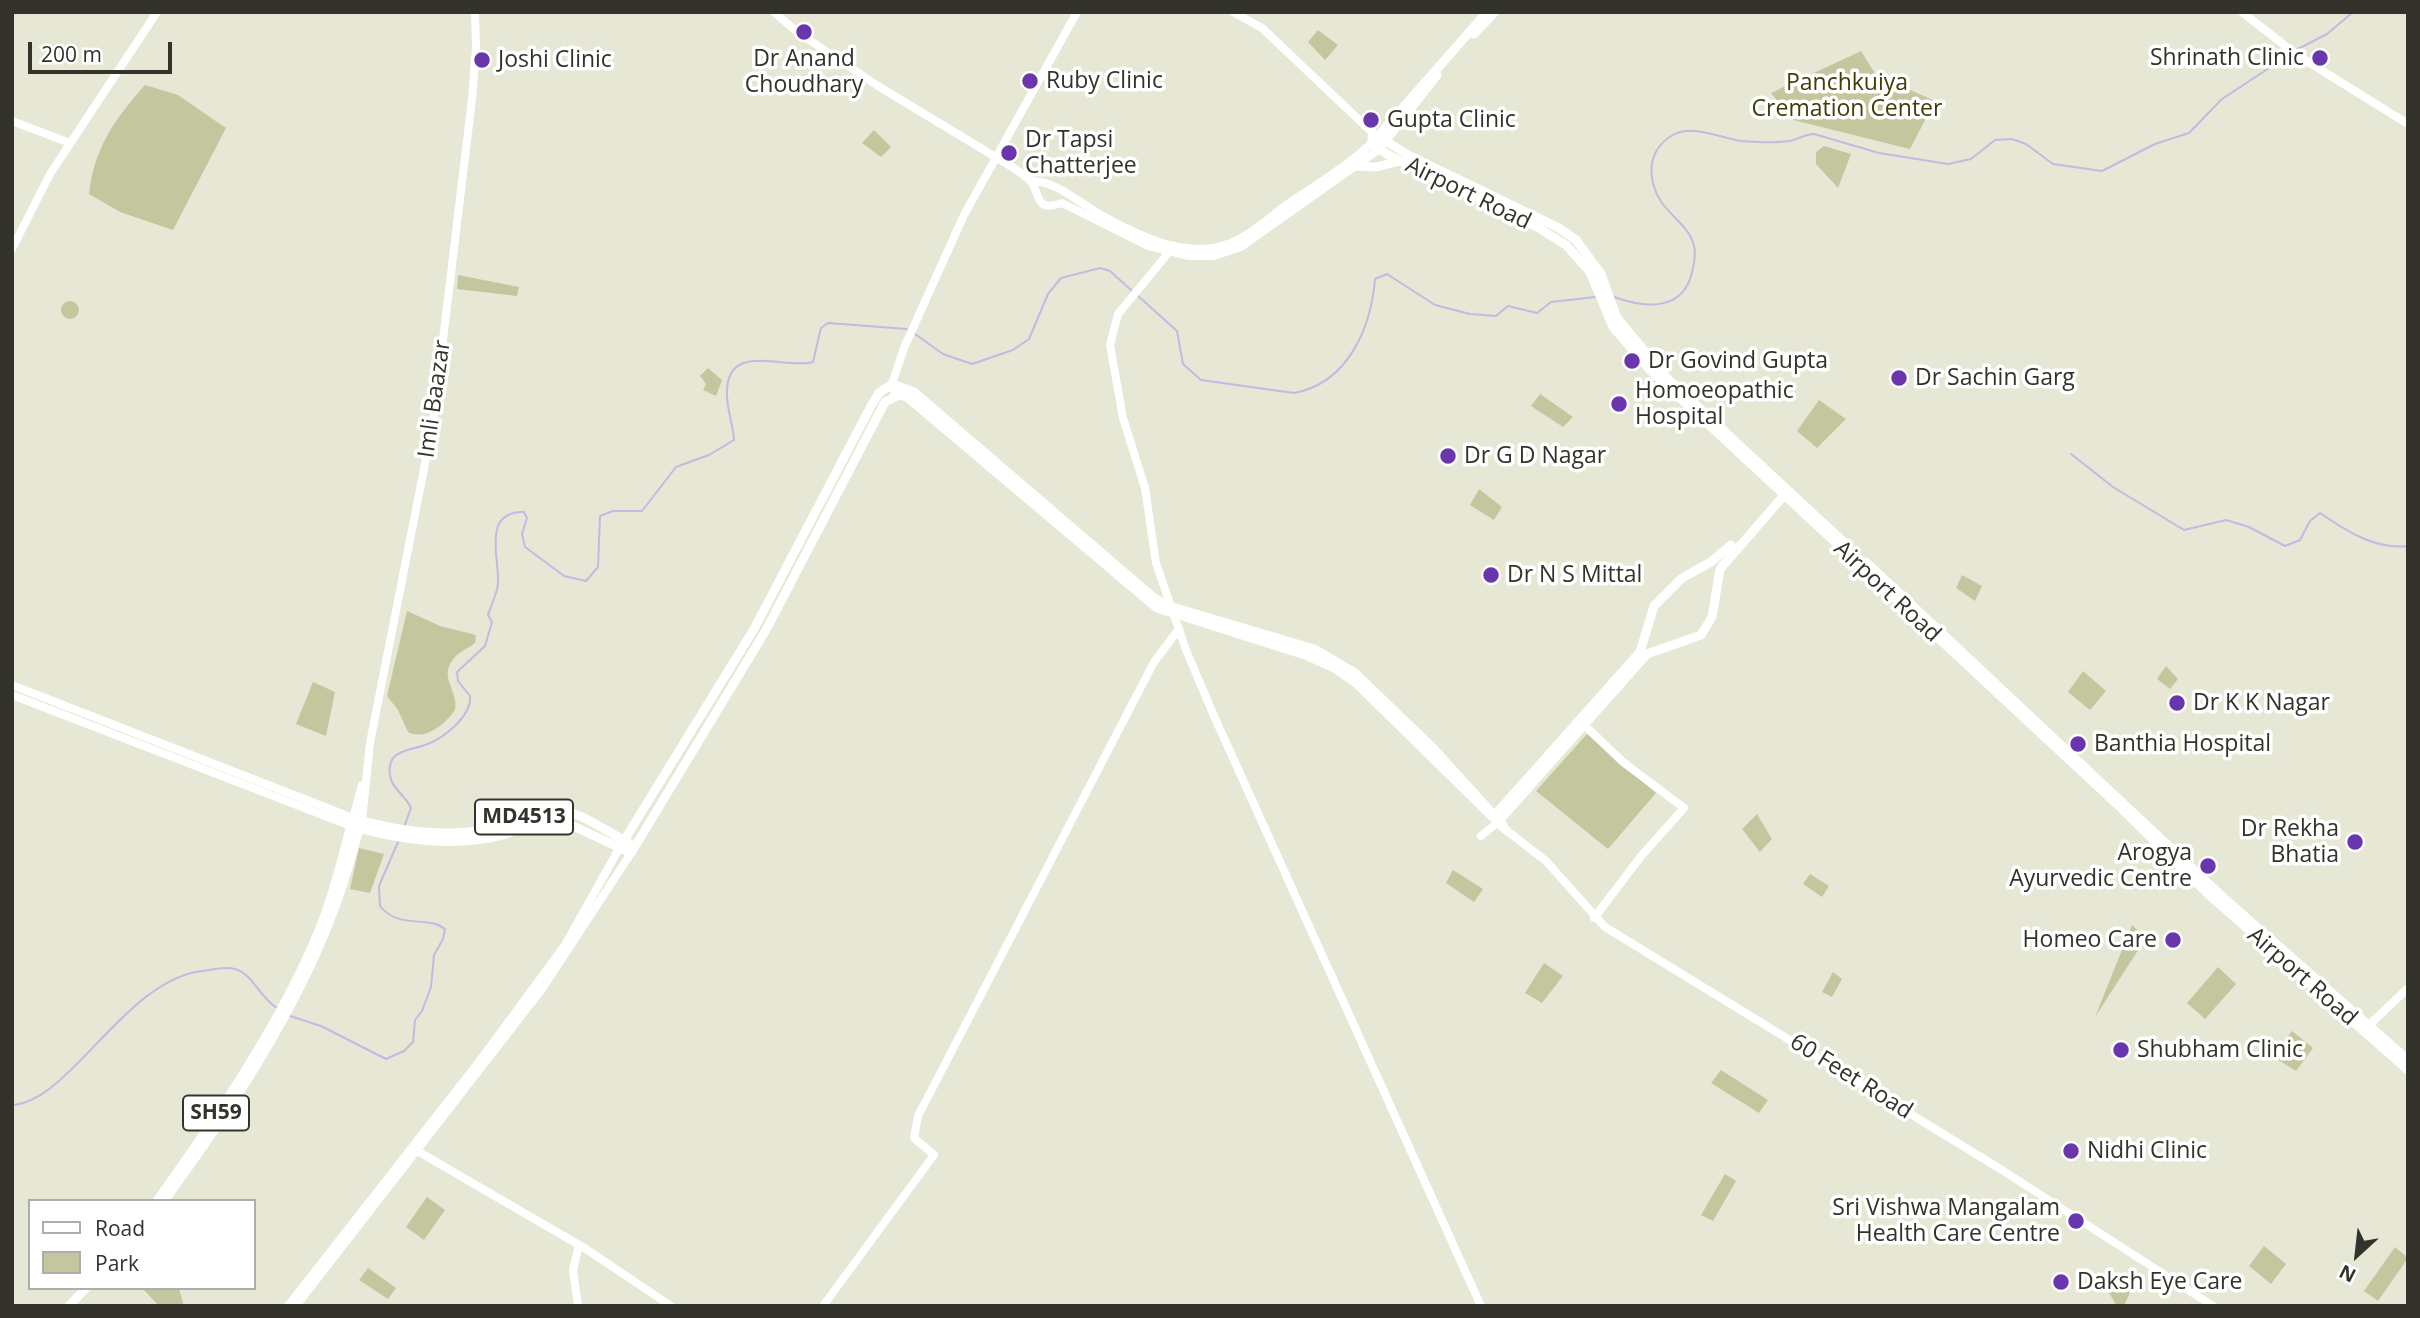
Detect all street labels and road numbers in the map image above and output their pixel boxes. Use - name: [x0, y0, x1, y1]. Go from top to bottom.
- street label: Airport Road: [1401, 152, 1535, 236]
- street label: Imli Baazar: [413, 338, 457, 460]
- street label: Airport Road: [1828, 535, 1946, 649]
- road number: MD4513: [475, 800, 573, 834]
- street label: Airport Road: [2242, 922, 2362, 1032]
- street label: 60 Feet Road: [1785, 1028, 1917, 1126]
- road number: SH59: [183, 1096, 249, 1130]

